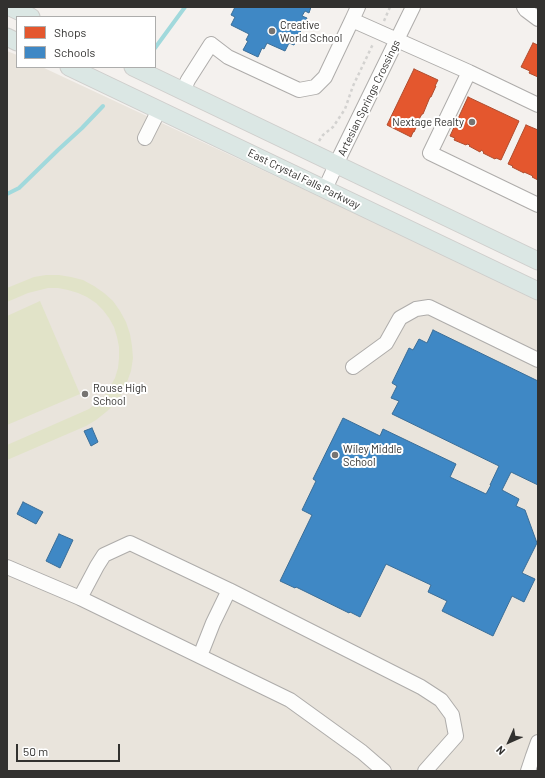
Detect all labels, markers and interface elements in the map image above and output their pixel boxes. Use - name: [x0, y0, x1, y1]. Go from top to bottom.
- legend: [16, 16, 156, 68]
- place label: Creative World School: [280, 18, 342, 44]
- text: Shops: [54, 25, 86, 39]
- marker: Creative World School: [267, 26, 277, 36]
- street label: Artesian Springs Crossings: [335, 38, 403, 158]
- text: Schools: [54, 45, 95, 59]
- place label: Nextage Realty: [392, 115, 464, 129]
- marker: Nextage Realty: [467, 117, 477, 127]
- street label: East Crystal Falls Parkway: [246, 146, 362, 212]
- place label: Rouse High School: [93, 381, 147, 407]
- marker: Rouse High School: [80, 389, 90, 399]
- place label: Wiley Middle School: [343, 442, 402, 468]
- marker: Wiley Middle School: [330, 450, 340, 460]
- north arrow: [489, 722, 529, 762]
- scale bar: [18, 736, 122, 762]
- text: 50 m: [23, 744, 48, 758]
- text: N: [493, 744, 507, 758]

